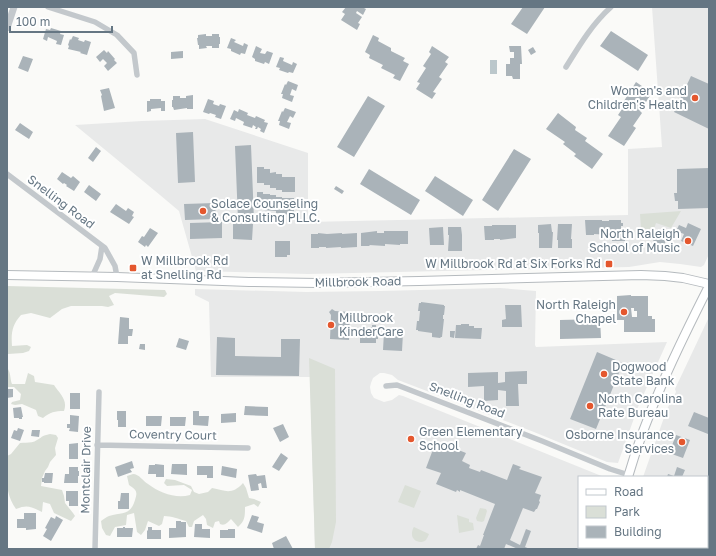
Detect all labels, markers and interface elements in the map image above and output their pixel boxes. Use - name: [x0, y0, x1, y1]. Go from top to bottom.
- scale bar: [10, 8, 112, 34]
- text: 100 m: [16, 14, 50, 29]
- place label: Women's and Children's Health: [588, 83, 687, 112]
- marker: Women's and Children's Health: [690, 93, 700, 103]
- street label: Snelling Road: [25, 172, 98, 232]
- place label: Solace Counseling & Consulting PLLC.: [211, 196, 320, 225]
- marker: Solace Counseling & Consulting PLLC.: [198, 206, 208, 216]
- place label: North Raleigh School of Music: [589, 226, 680, 255]
- marker: North Raleigh School of Music: [683, 236, 693, 246]
- place label: W Millbrook Rd at Snelling Rd: [141, 253, 228, 282]
- place label: W Millbrook Rd at Six Forks Rd: [425, 256, 601, 271]
- marker: W Millbrook Rd at Six Forks Rd: [604, 259, 614, 269]
- marker: W Millbrook Rd at Snelling Rd: [128, 263, 138, 273]
- street label: Millbrook Road: [314, 273, 401, 290]
- place label: North Raleigh Chapel: [536, 297, 616, 326]
- marker: North Raleigh Chapel: [619, 307, 629, 317]
- place label: Millbrook KinderCare: [339, 310, 403, 339]
- marker: Millbrook KinderCare: [326, 320, 336, 330]
- place label: Dogwood State Bank: [612, 359, 675, 388]
- marker: Dogwood State Bank: [599, 369, 609, 379]
- street label: Snelling Road: [427, 378, 507, 421]
- place label: North Carolina Rate Bureau: [598, 391, 682, 420]
- marker: North Carolina Rate Bureau: [585, 401, 595, 411]
- place label: Green Elementary School: [419, 424, 523, 453]
- street label: Montclair Drive: [77, 426, 94, 514]
- street label: Coventry Court: [129, 426, 217, 443]
- place label: Osborne Insurance Services: [565, 427, 674, 456]
- marker: Green Elementary School: [406, 434, 416, 444]
- marker: Osborne Insurance Services: [677, 437, 687, 447]
- legend: [578, 476, 708, 548]
- text: Road: [614, 484, 643, 499]
- text: Park: [614, 504, 640, 519]
- text: Building: [614, 524, 662, 539]

